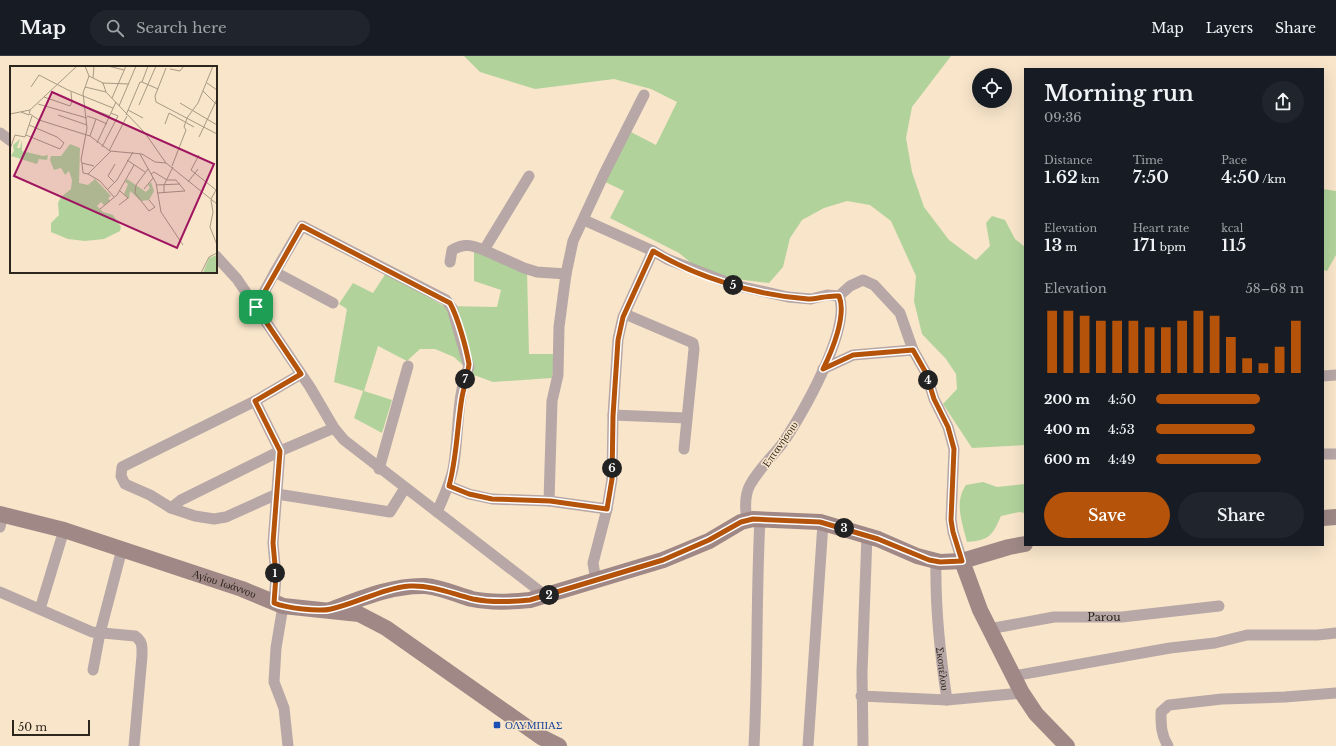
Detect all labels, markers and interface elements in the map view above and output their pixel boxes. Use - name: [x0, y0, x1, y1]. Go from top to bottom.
- search box: [90, 10, 370, 46]
- text: Map: [20, 16, 66, 39]
- icon: search: [104, 17, 126, 39]
- text: Search here: [136, 18, 227, 37]
- text: Map: [1151, 19, 1184, 37]
- text: Layers: [1206, 19, 1253, 37]
- text: Share: [1275, 19, 1316, 37]
- inset map: [10, 66, 217, 273]
- map controls: [972, 68, 1012, 108]
- button: locate: [972, 68, 1012, 108]
- text: Morning run: [1044, 80, 1194, 107]
- button: share: [1262, 81, 1304, 123]
- text: 09:36: [1044, 109, 1082, 126]
- text: Distance: [1044, 153, 1093, 167]
- text: Time: [1133, 153, 1163, 167]
- text: Pace: [1221, 153, 1247, 167]
- text: 1.62: [1044, 167, 1078, 188]
- text: 7:50: [1133, 167, 1169, 188]
- text: 4:50: [1221, 167, 1260, 188]
- text: km: [1078, 172, 1100, 186]
- text: /km: [1260, 172, 1286, 186]
- text: Elevation: [1044, 221, 1097, 235]
- text: Heart rate: [1133, 221, 1189, 235]
- text: kcal: [1221, 221, 1243, 235]
- text: 13: [1044, 235, 1062, 256]
- text: 171: [1133, 235, 1157, 256]
- text: 115: [1221, 235, 1246, 256]
- text: m: [1062, 240, 1077, 254]
- text: bpm: [1157, 240, 1186, 254]
- pin: 5: [723, 275, 743, 295]
- text: 5: [730, 278, 736, 292]
- text: Elevation: [1044, 280, 1107, 297]
- text: 58–68 m: [1245, 280, 1304, 297]
- pin: [239, 290, 273, 324]
- icon: arrive: [245, 296, 267, 318]
- pin: 7: [455, 369, 475, 389]
- pin: 4: [918, 370, 938, 390]
- text: 7: [462, 372, 468, 386]
- text: 4: [924, 373, 932, 387]
- text: 200 m: [1044, 391, 1090, 408]
- text: 4:50: [1108, 391, 1136, 408]
- street label: Επτανήσοιυ: [759, 418, 801, 470]
- text: 400 m: [1044, 421, 1090, 438]
- text: 4:53: [1108, 421, 1135, 438]
- text: 600 m: [1044, 451, 1090, 468]
- text: 4:49: [1108, 451, 1135, 468]
- pin: 6: [602, 458, 622, 478]
- text: 6: [608, 461, 616, 475]
- button: Save: [1044, 492, 1170, 538]
- button: Share: [1178, 492, 1304, 538]
- pin: 3: [834, 518, 854, 538]
- text: 3: [840, 521, 848, 535]
- pin: 1: [265, 563, 285, 583]
- street label: Αγίου Ιωάννου: [191, 566, 259, 601]
- text: 1: [273, 566, 277, 580]
- pin: 2: [539, 585, 559, 605]
- text: 2: [545, 588, 553, 602]
- street label: Parou: [1087, 610, 1121, 624]
- street label: Σκοπέλου: [933, 646, 953, 692]
- scale bar: [12, 718, 90, 737]
- place label: ΟΛΥΜΠΙΑΣ: [505, 718, 562, 732]
- text: 50 m: [18, 720, 47, 734]
- marker: ΟΛΥΜΠΙΑΣ: [492, 720, 502, 730]

